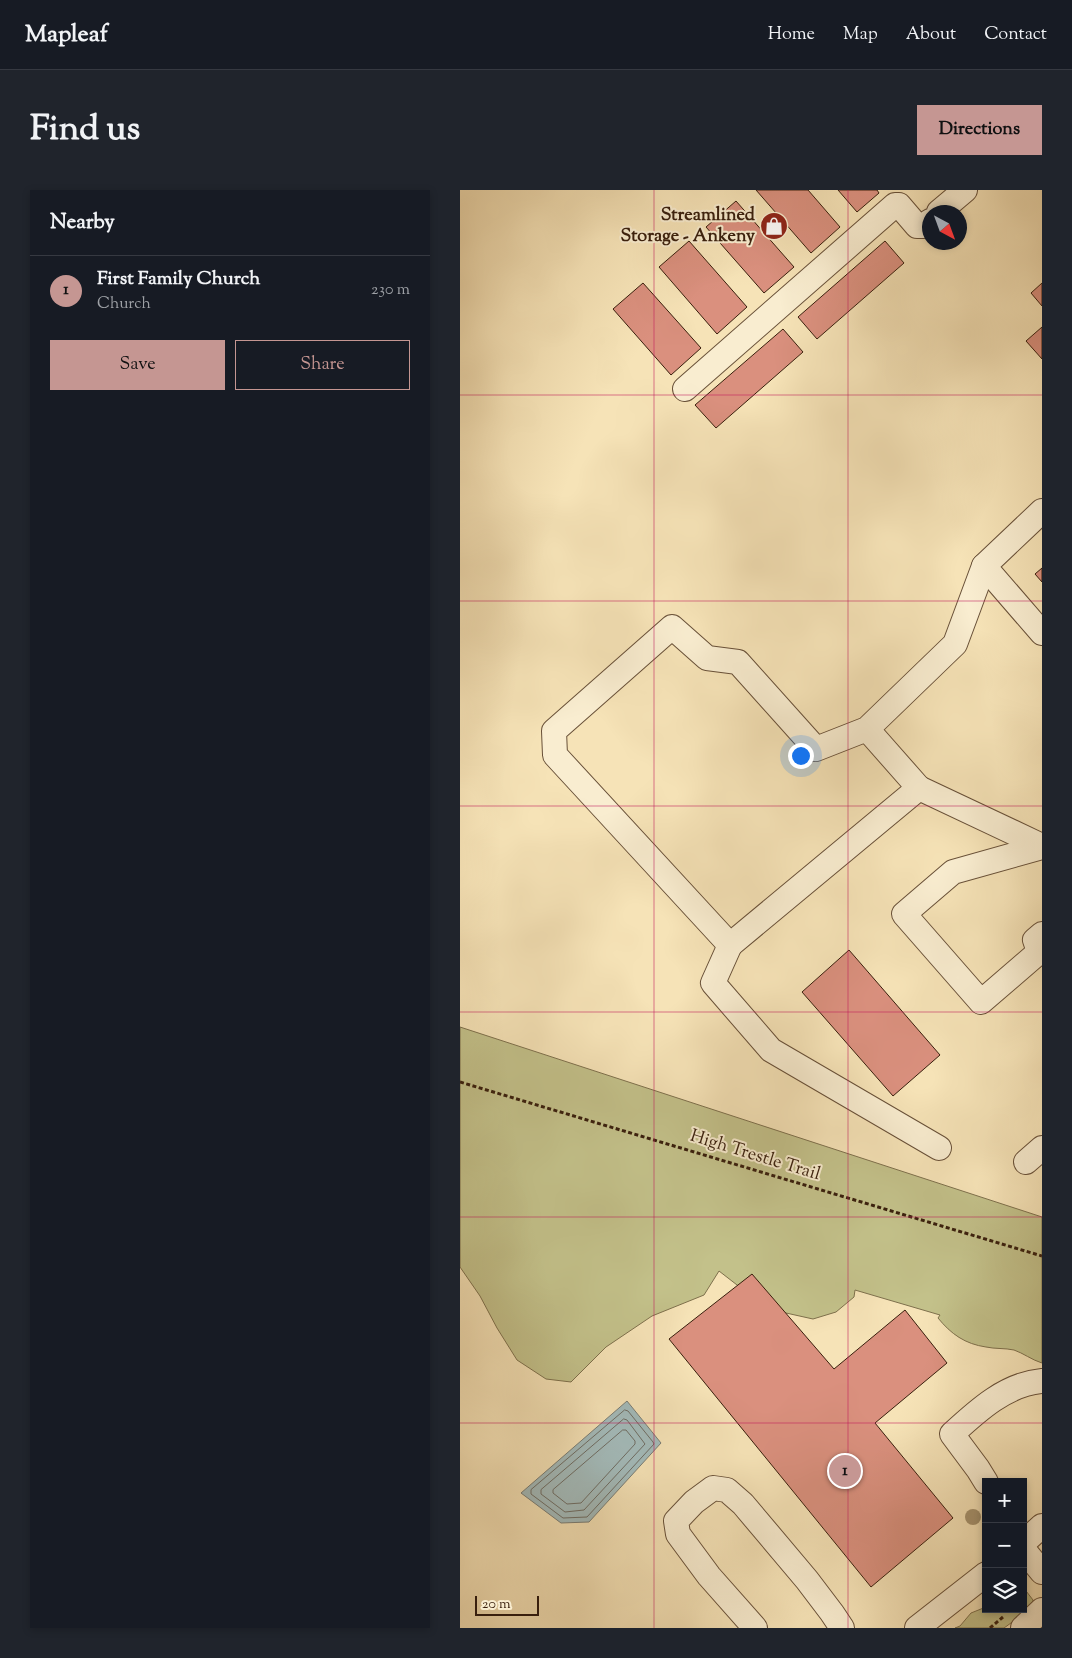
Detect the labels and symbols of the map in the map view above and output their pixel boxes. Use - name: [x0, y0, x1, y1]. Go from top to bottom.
- place label: Streamlined Storage - Ankeny: [620, 203, 756, 250]
- north arrow: [922, 205, 967, 250]
- shop icon: Streamlined Storage - Ankeny: [759, 211, 789, 241]
- your location: [788, 743, 814, 769]
- street label: High Trestle Trail: [687, 1124, 823, 1188]
- pin: 1: [829, 1452, 861, 1490]
- scale bar: [475, 1593, 539, 1616]

